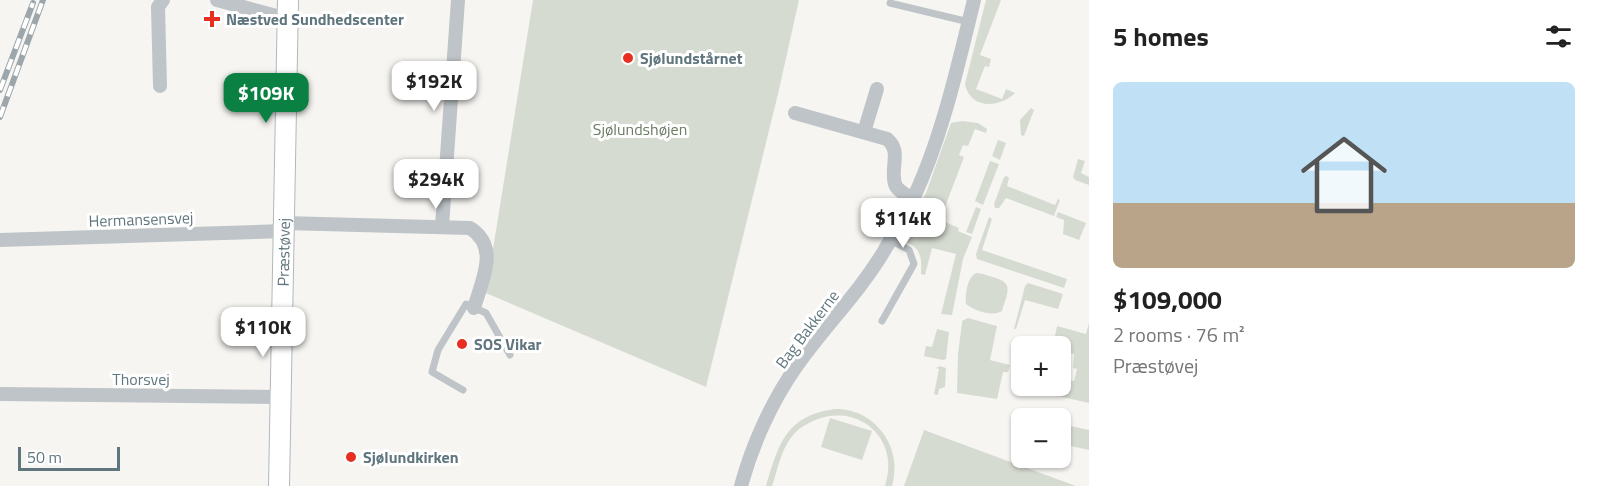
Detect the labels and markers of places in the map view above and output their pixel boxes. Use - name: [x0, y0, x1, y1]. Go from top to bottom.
- place label: Næstved Sundhedscenter: [226, 7, 404, 31]
- marker: Næstved Sundhedscenter: [203, 10, 221, 28]
- place label: Sjølundstårnet: [640, 46, 743, 70]
- marker: Sjølundstårnet: [621, 51, 635, 65]
- pin: $192K: [392, 61, 476, 112]
- pin: $109K: [224, 73, 308, 124]
- pin: $294K: [394, 159, 478, 210]
- pin: $114K: [861, 198, 945, 249]
- pin: $110K: [221, 307, 305, 358]
- place label: SOS Vikar: [474, 332, 542, 356]
- marker: SOS Vikar: [455, 337, 469, 351]
- place label: Sjølundkirken: [363, 445, 459, 469]
- marker: Sjølundkirken: [344, 450, 358, 464]

